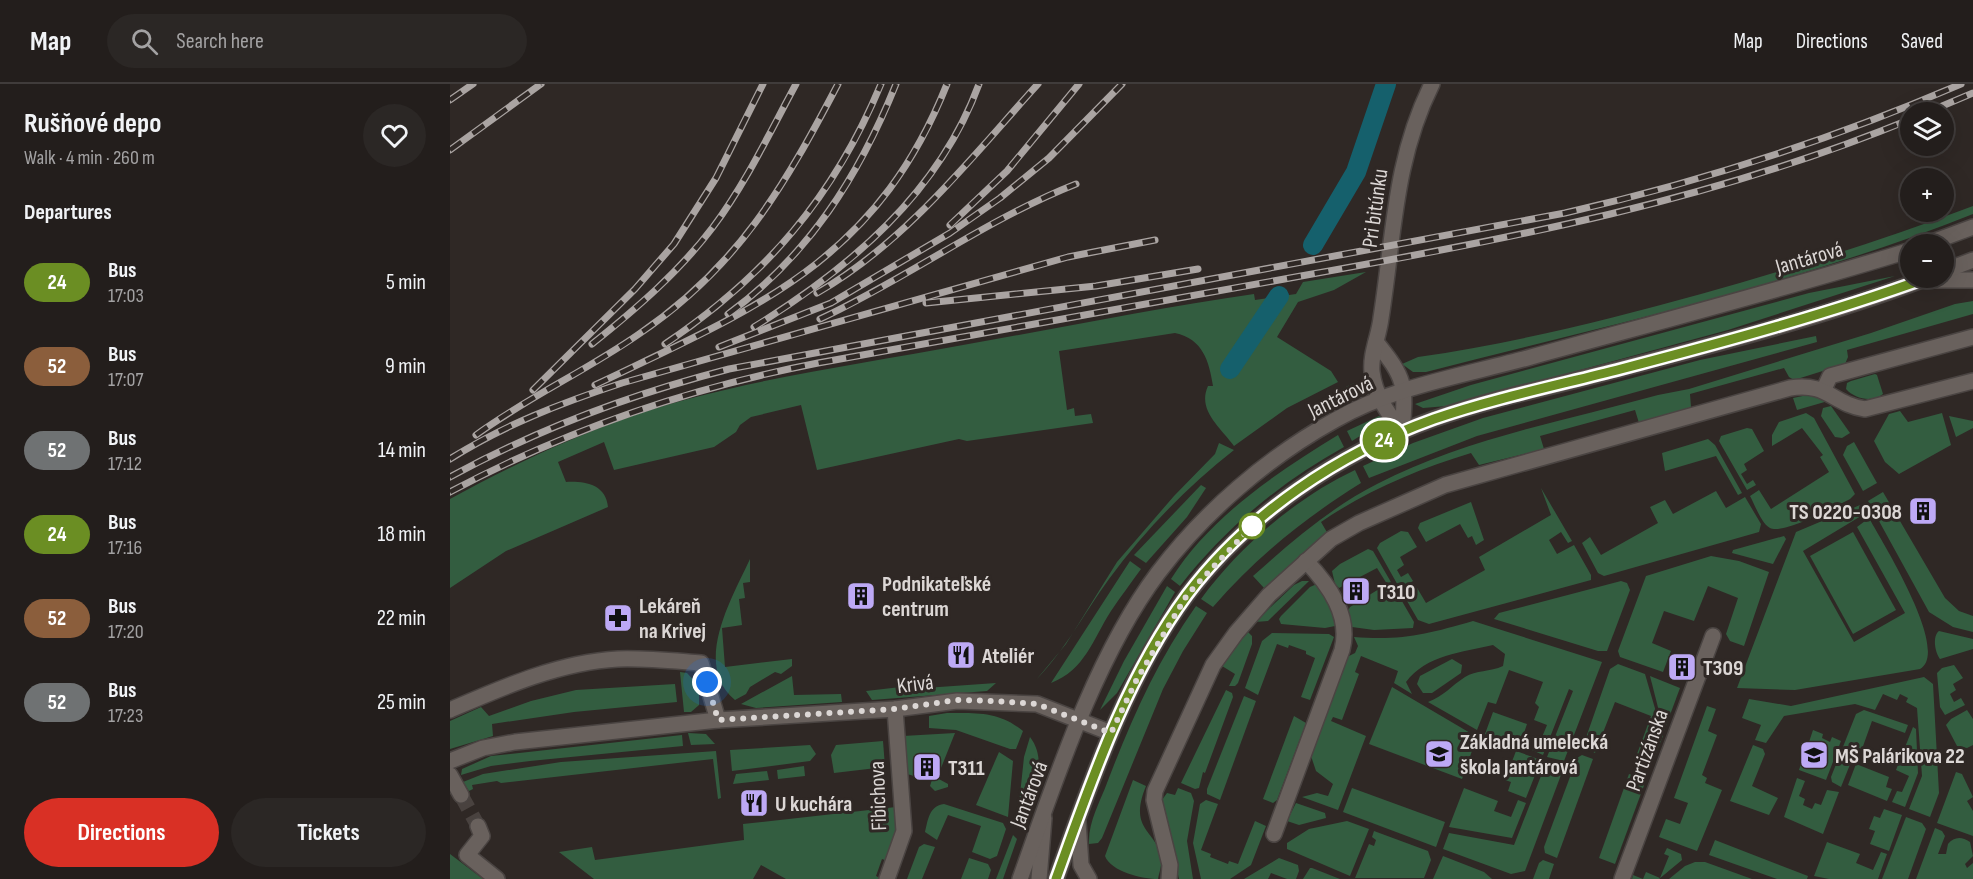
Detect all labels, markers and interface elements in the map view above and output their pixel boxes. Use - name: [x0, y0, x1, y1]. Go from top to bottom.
- search box: [107, 14, 527, 68]
- text: Map: [30, 25, 71, 58]
- icon: search: [128, 25, 161, 58]
- text: Search here: [176, 28, 264, 55]
- text: Map: [1733, 29, 1763, 54]
- text: Directions: [1796, 29, 1868, 54]
- text: Saved: [1901, 29, 1943, 54]
- map controls: [1900, 102, 1954, 288]
- button: layers: [1900, 102, 1954, 156]
- button: heart: [363, 104, 426, 167]
- text: Rušňové depo: [24, 107, 161, 140]
- text: Walk · 4 min · 260 m: [24, 146, 155, 170]
- street label: Pri bitúnku: [1357, 167, 1394, 249]
- button: +: [1900, 168, 1954, 222]
- text: Departures: [24, 199, 112, 226]
- button: −: [1900, 234, 1954, 288]
- street label: Jantárová: [1771, 236, 1846, 281]
- text: Bus: [108, 257, 137, 284]
- text: 5 min: [386, 269, 426, 296]
- text: 24: [48, 270, 66, 295]
- text: 17:03: [108, 284, 144, 308]
- text: Bus: [108, 341, 137, 368]
- text: 9 min: [385, 353, 426, 380]
- text: 52: [48, 354, 66, 379]
- text: 17:07: [108, 368, 143, 392]
- street label: Jantárová: [1303, 370, 1378, 425]
- line badge: 24: [1357, 420, 1411, 460]
- text: Bus: [108, 425, 137, 452]
- text: 24: [1375, 428, 1393, 453]
- text: 14 min: [378, 437, 426, 464]
- text: 52: [48, 438, 66, 463]
- text: 17:12: [108, 452, 142, 476]
- building icon: TS 0220-0308: [1907, 495, 1939, 527]
- place label: TS 0220-0308: [1789, 499, 1902, 526]
- text: Bus: [108, 509, 137, 536]
- unlabelled marker: [1239, 513, 1265, 539]
- text: 18 min: [378, 521, 426, 548]
- text: 24: [48, 522, 66, 547]
- text: 17:16: [108, 536, 142, 560]
- place label: Podnikateľské centrum: [882, 571, 991, 623]
- building icon: T310: [1340, 575, 1372, 607]
- place label: T310: [1377, 579, 1416, 606]
- building icon: Podnikateľské centrum: [845, 580, 877, 612]
- text: Bus: [108, 593, 137, 620]
- place label: Lekáreň na Krivej: [639, 593, 706, 645]
- pharmacy icon: Lekáreň na Krivej: [602, 602, 634, 634]
- text: 22 min: [377, 605, 426, 632]
- text: 52: [48, 606, 66, 631]
- text: 17:20: [108, 620, 144, 644]
- restaurant icon: Ateliér: [945, 639, 977, 671]
- place label: Ateliér: [981, 643, 1034, 670]
- building icon: T309: [1666, 651, 1698, 683]
- place label: T309: [1703, 655, 1743, 682]
- your location: [692, 667, 722, 697]
- street label: Krivá: [895, 669, 935, 700]
- text: Bus: [108, 677, 137, 704]
- text: 25 min: [377, 689, 426, 716]
- text: 52: [48, 690, 66, 715]
- text: 17:23: [108, 704, 143, 728]
- street label: Partizánska: [1620, 706, 1675, 795]
- place label: Základná umelecká škola Jantárová: [1460, 729, 1608, 781]
- school or university icon: Základná umelecká škola Jantárová: [1423, 738, 1455, 770]
- school or university icon: MŠ Palárikova 22: [1798, 739, 1830, 771]
- place label: MŠ Palárikova 22: [1835, 743, 1965, 770]
- building icon: T311: [911, 751, 943, 783]
- place label: T311: [948, 755, 985, 782]
- street label: Jantárová: [1004, 757, 1054, 833]
- street label: Fibichova: [864, 761, 893, 831]
- restaurant icon: U kuchára: [738, 787, 770, 819]
- place label: U kuchára: [775, 791, 852, 818]
- button: Directions: [24, 798, 219, 867]
- button: Tickets: [231, 798, 426, 867]

